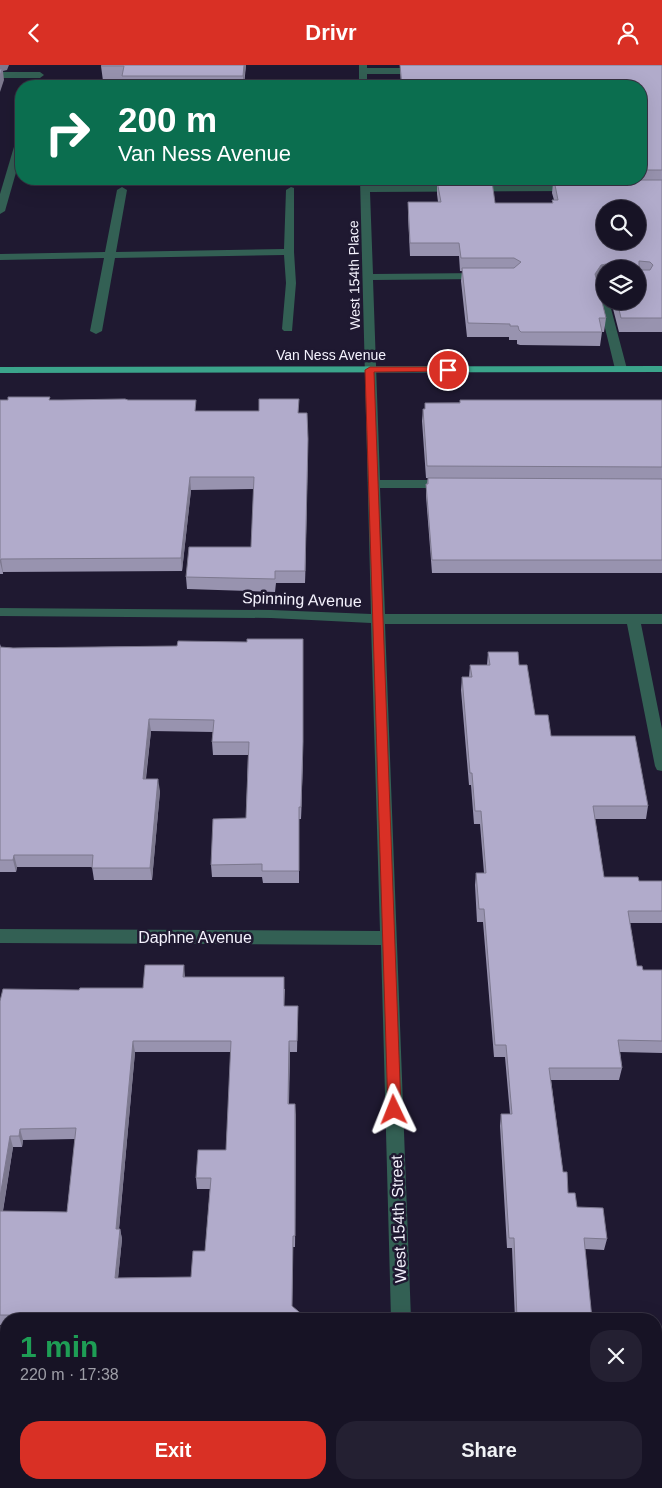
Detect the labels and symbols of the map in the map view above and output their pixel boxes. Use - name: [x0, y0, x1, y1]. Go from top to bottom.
- street label: West 154th Place: [345, 220, 363, 330]
- street label: Van Ness Avenue: [276, 347, 386, 363]
- pin: [427, 349, 469, 391]
- street label: Spinning Avenue: [242, 589, 362, 610]
- street label: Daphne Avenue: [138, 929, 252, 946]
- position arrow: [367, 1083, 419, 1135]
- street label: West 154th Street: [388, 1154, 409, 1283]

